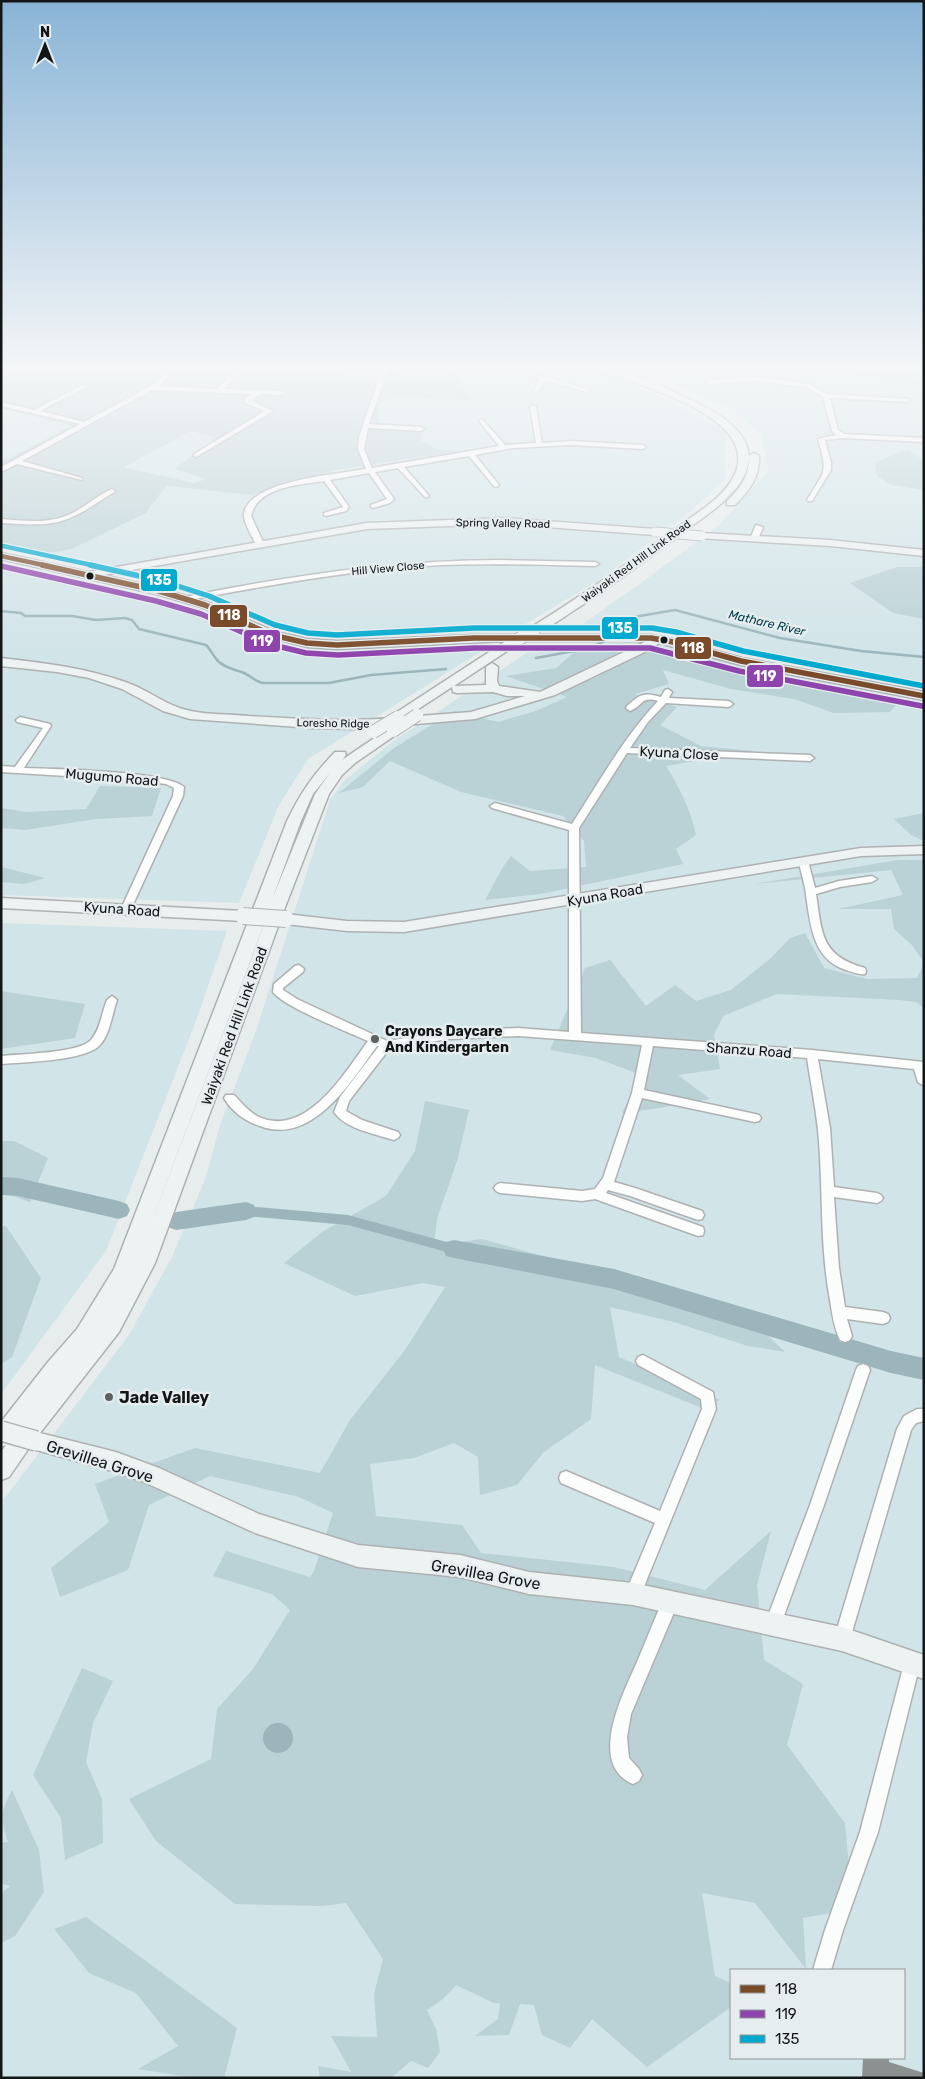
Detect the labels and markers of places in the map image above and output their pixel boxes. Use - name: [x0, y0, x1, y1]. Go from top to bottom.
- unlabelled marker: [85, 571, 95, 581]
- unlabelled marker: [659, 635, 669, 645]
- place label: Crayons Daycare And Kindergarten: [385, 1023, 509, 1056]
- marker: Crayons Daycare And Kindergarten: [369, 1033, 381, 1045]
- place label: Jade Valley: [119, 1388, 210, 1407]
- marker: Jade Valley: [103, 1391, 115, 1403]

